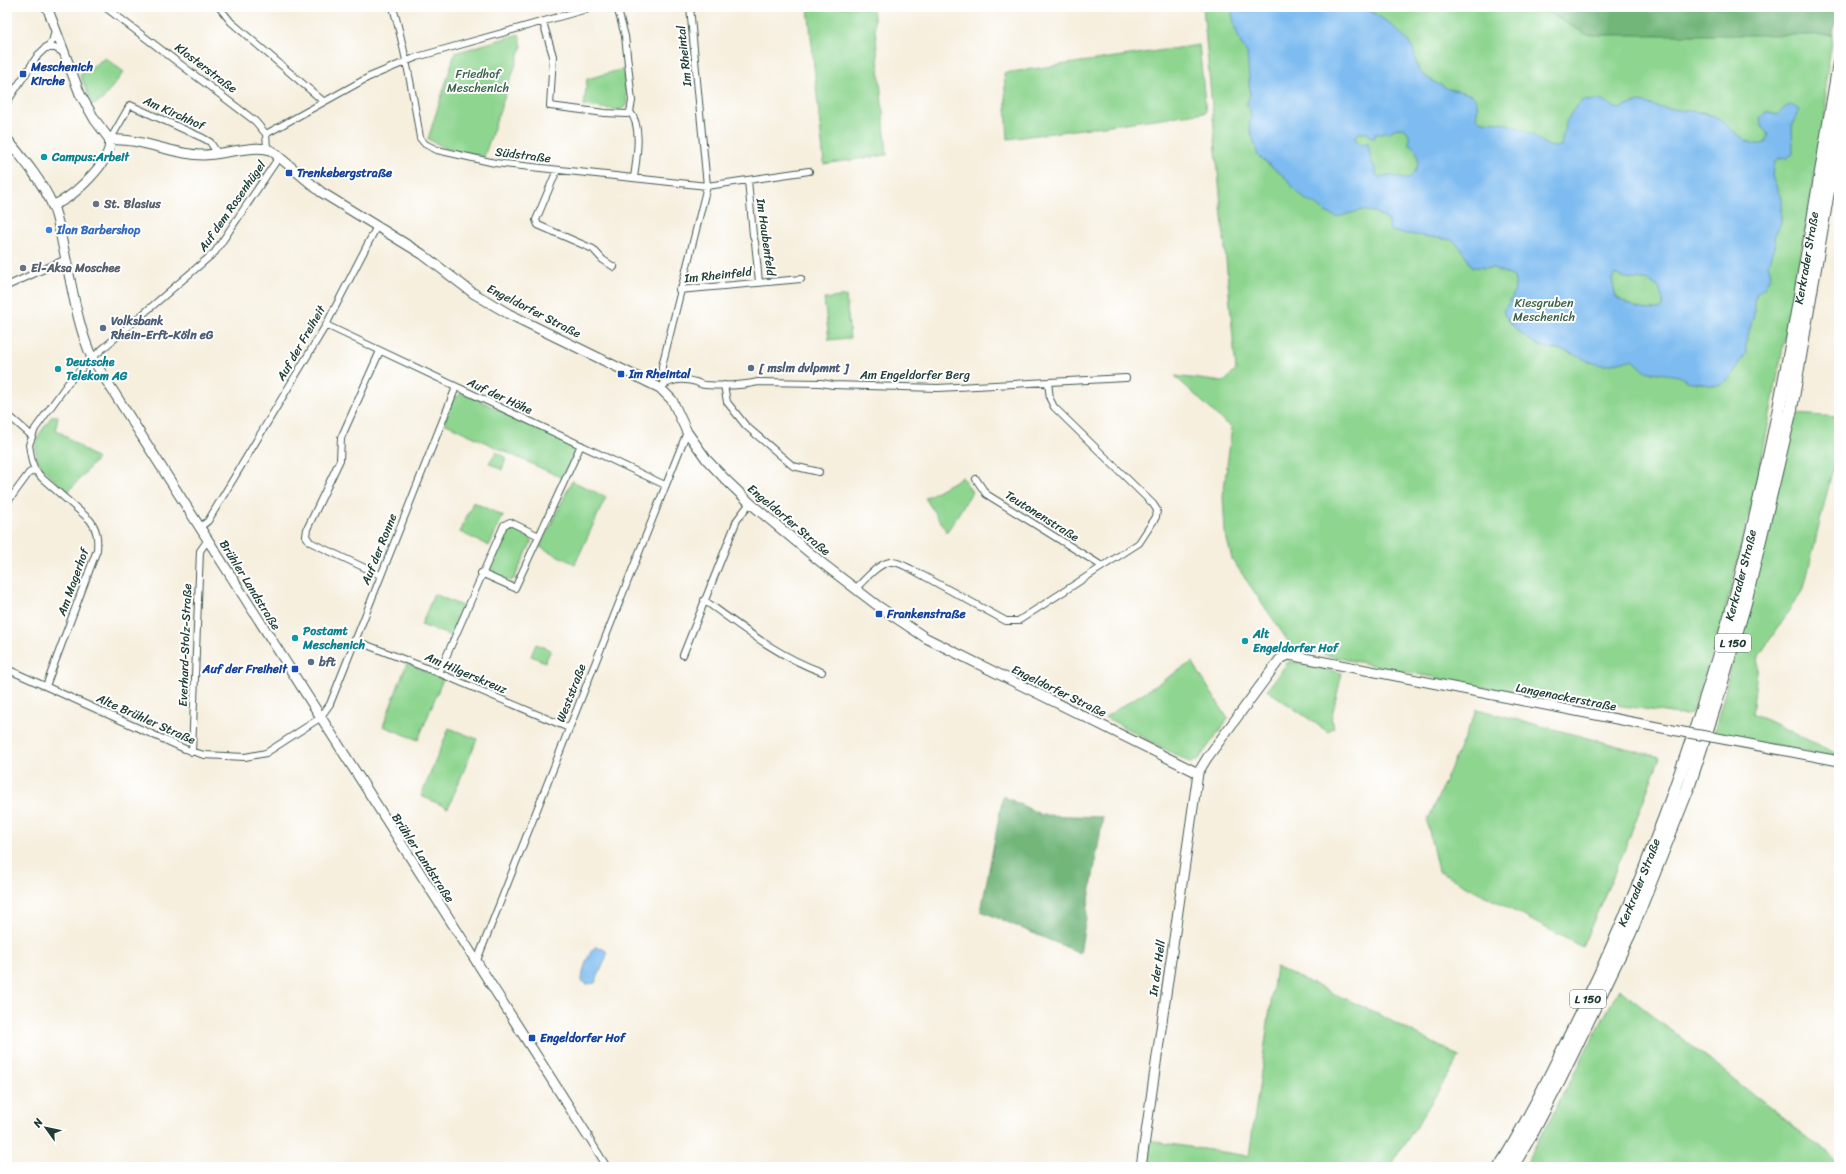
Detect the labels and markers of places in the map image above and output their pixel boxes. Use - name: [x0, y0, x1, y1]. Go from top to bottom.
- place label: Meschenich Kirche: [30, 56, 94, 92]
- marker: Meschenich Kirche: [18, 69, 28, 79]
- place label: Campus:Arbeit: [51, 146, 130, 168]
- marker: Campus:Arbeit: [39, 152, 49, 162]
- place label: Trenkebergstraße: [297, 162, 393, 184]
- marker: Trenkebergstraße: [284, 168, 294, 178]
- place label: St. Blasius: [103, 193, 161, 215]
- marker: St. Blasius: [91, 199, 101, 209]
- place label: Ilan Barbershop: [56, 219, 141, 241]
- marker: Ilan Barbershop: [44, 225, 54, 235]
- place label: El-Aksa Moschee: [31, 257, 121, 279]
- marker: El-Aksa Moschee: [18, 263, 28, 273]
- place label: Volksbank Rhein-Erft-Köln eG: [110, 310, 214, 346]
- marker: Volksbank Rhein-Erft-Köln eG: [98, 323, 108, 333]
- place label: Deutsche Telekom AG: [66, 351, 128, 387]
- place label: [ mslm dvlpmnt ]: [758, 357, 850, 379]
- place label: Im Rheintal: [628, 363, 691, 385]
- marker: [ mslm dvlpmnt ]: [746, 363, 756, 373]
- marker: Deutsche Telekom AG: [53, 364, 63, 374]
- marker: Im Rheintal: [616, 369, 626, 379]
- place label: Frankenstraße: [886, 603, 967, 625]
- marker: Frankenstraße: [874, 609, 884, 619]
- place label: Postamt Meschenich: [302, 620, 366, 656]
- place label: Alt Engeldorfer Hof: [1252, 623, 1340, 659]
- marker: Postamt Meschenich: [290, 633, 300, 643]
- marker: Alt Engeldorfer Hof: [1240, 636, 1250, 646]
- place label: bft: [318, 651, 337, 673]
- marker: bft: [306, 657, 316, 667]
- place label: Auf der Freiheit: [202, 658, 288, 680]
- marker: Auf der Freiheit: [290, 664, 300, 674]
- place label: Engeldorfer Hof: [540, 1027, 627, 1049]
- marker: Engeldorfer Hof: [527, 1033, 537, 1043]

